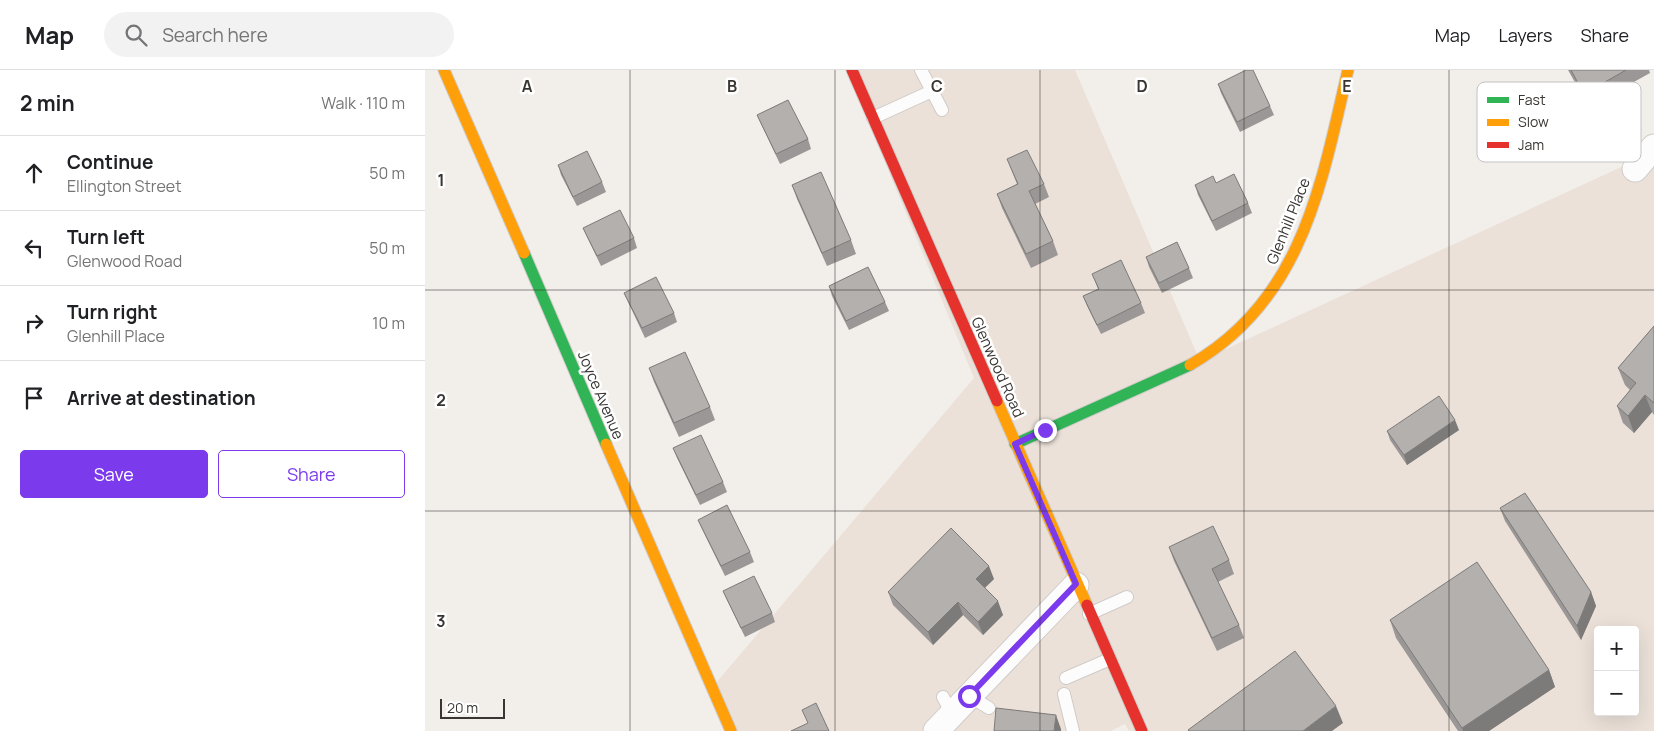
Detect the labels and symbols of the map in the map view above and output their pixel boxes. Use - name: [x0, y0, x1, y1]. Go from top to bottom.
- text: A: [522, 75, 533, 97]
- text: B: [727, 75, 737, 97]
- text: C: [931, 75, 943, 97]
- text: D: [1136, 75, 1148, 97]
- text: E: [1342, 75, 1352, 97]
- legend: [1477, 82, 1641, 162]
- text: Fast: [1518, 90, 1546, 109]
- text: Slow: [1518, 112, 1549, 131]
- text: Jam: [1518, 135, 1544, 154]
- text: 1: [437, 169, 445, 191]
- street label: Glenhill Place: [1261, 174, 1315, 267]
- street label: Glenwood Road: [966, 313, 1030, 421]
- street label: Joyce Avenue: [573, 347, 629, 443]
- text: 2: [436, 389, 446, 411]
- route end: [1034, 419, 1057, 442]
- text: 3: [436, 610, 446, 632]
- route start: [958, 685, 981, 708]
- scale bar: [440, 696, 505, 719]

